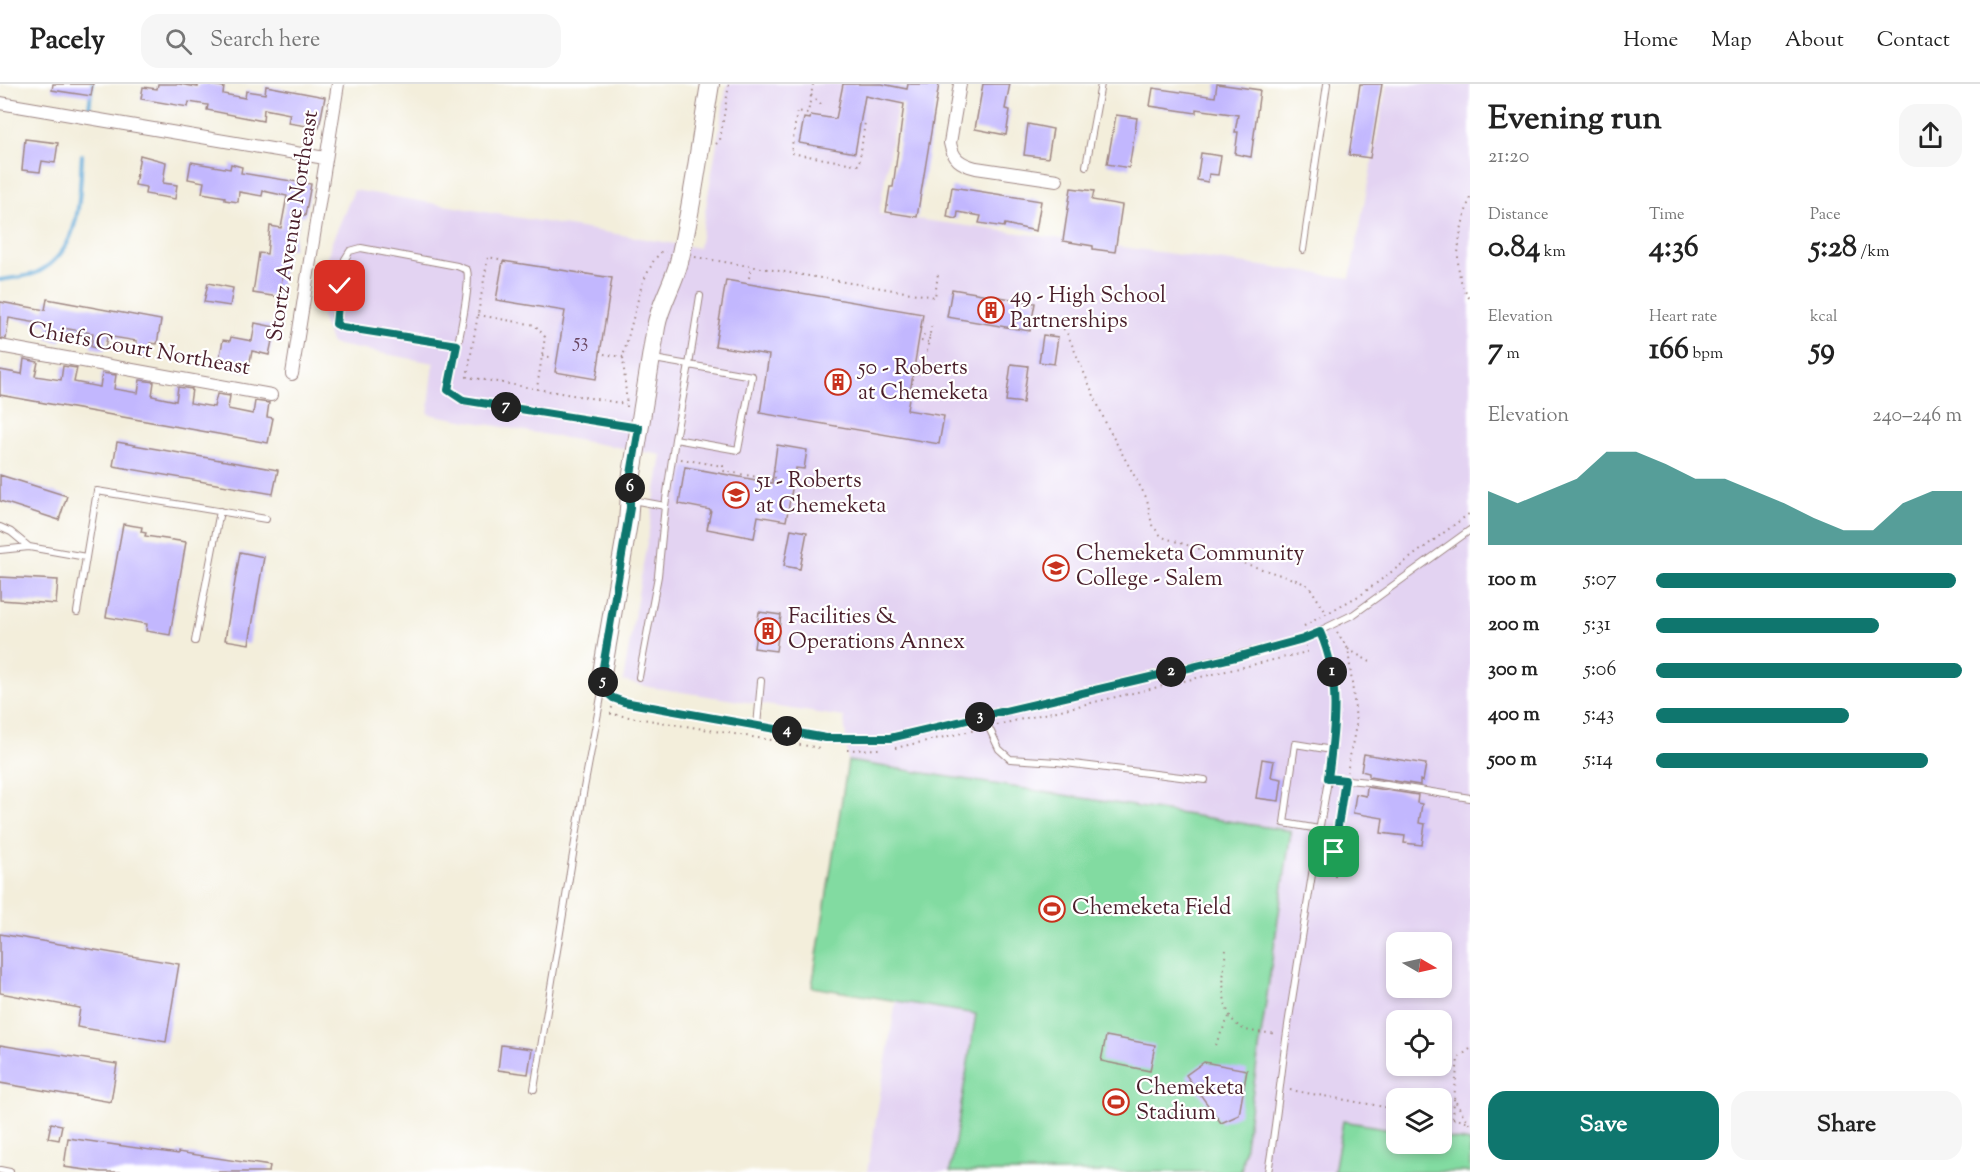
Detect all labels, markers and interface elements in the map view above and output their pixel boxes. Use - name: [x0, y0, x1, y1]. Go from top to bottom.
- search box: [141, 14, 561, 68]
- text: Pacely: [30, 21, 105, 61]
- icon: search: [162, 25, 195, 58]
- text: Search here: [210, 25, 320, 57]
- text: Home: [1623, 26, 1678, 56]
- text: Map: [1711, 26, 1752, 56]
- text: About: [1785, 26, 1844, 56]
- text: Contact: [1877, 26, 1950, 56]
- text: Evening run: [1488, 96, 1662, 144]
- button: share: [1899, 104, 1962, 167]
- street label: Stortz Avenue Northeast: [260, 107, 328, 344]
- text: 21:20: [1488, 143, 1529, 172]
- text: Distance: [1488, 204, 1548, 227]
- text: Time: [1649, 204, 1685, 227]
- text: Pace: [1810, 204, 1841, 227]
- text: 0.84: [1488, 227, 1540, 270]
- text: 4:36: [1649, 227, 1699, 270]
- text: 5:28: [1810, 227, 1857, 270]
- text: km: [1540, 241, 1566, 264]
- text: /km: [1857, 241, 1889, 264]
- pin: [314, 260, 365, 311]
- icon: check: [323, 269, 356, 302]
- place label: 49 - High School Partnerships: [1010, 281, 1166, 338]
- building icon: 49 - High School Partnerships: [976, 295, 1006, 325]
- text: Elevation: [1488, 306, 1553, 329]
- text: Heart rate: [1649, 306, 1717, 329]
- text: kcal: [1810, 306, 1838, 329]
- street label: Chiefs Court Northeast: [26, 315, 253, 385]
- house number: 53: [573, 328, 588, 357]
- text: 7: [1488, 329, 1503, 372]
- text: 166: [1649, 329, 1689, 372]
- text: 59: [1810, 329, 1835, 372]
- text: m: [1503, 343, 1520, 366]
- text: bpm: [1689, 343, 1723, 366]
- place label: 50 - Roberts at Chemeketa: [856, 353, 988, 410]
- building icon: 50 - Roberts at Chemeketa: [823, 367, 853, 397]
- pin: 7: [491, 392, 521, 422]
- text: 7: [502, 395, 510, 418]
- text: Elevation: [1488, 402, 1569, 431]
- text: 240–246 m: [1872, 402, 1962, 431]
- place label: 51 - Roberts at Chemeketa: [754, 466, 886, 523]
- pin: 6: [615, 473, 645, 503]
- text: 6: [626, 476, 634, 499]
- school or university icon: 51 - Roberts at Chemeketa: [721, 480, 751, 510]
- place label: Chemeketa Community College - Salem: [1076, 539, 1305, 596]
- school or university icon: Chemeketa Community College - Salem: [1041, 553, 1071, 583]
- text: 100 m: [1488, 566, 1537, 595]
- text: 5:07: [1584, 566, 1616, 595]
- place label: Facilities & Operations Annex: [788, 602, 965, 659]
- text: 200 m: [1488, 611, 1539, 640]
- text: 5:31: [1584, 611, 1611, 640]
- building icon: Facilities & Operations Annex: [753, 616, 783, 646]
- text: 300 m: [1488, 656, 1538, 685]
- text: 5:06: [1584, 656, 1616, 685]
- pin: 2: [1156, 657, 1186, 687]
- pin: 1: [1317, 657, 1347, 687]
- text: 2: [1167, 660, 1175, 683]
- text: 1: [1329, 660, 1335, 683]
- pin: 5: [588, 667, 618, 697]
- text: 5: [600, 670, 606, 693]
- text: 400 m: [1488, 701, 1540, 730]
- text: 5:43: [1584, 701, 1614, 730]
- pin: 3: [965, 702, 995, 732]
- text: 3: [977, 705, 983, 728]
- pin: 4: [772, 716, 802, 746]
- text: 4: [783, 719, 791, 742]
- text: 500 m: [1488, 746, 1537, 775]
- text: 5:14: [1584, 746, 1613, 775]
- pin: [1308, 826, 1359, 877]
- icon: arrive: [1317, 835, 1350, 868]
- place label: Chemeketa Field: [1072, 893, 1231, 925]
- sports icon: Chemeketa Field: [1037, 894, 1067, 924]
- north arrow: [1386, 932, 1452, 998]
- map controls: [1386, 932, 1452, 1154]
- button: locate: [1386, 1010, 1452, 1076]
- place label: Chemeketa Stadium: [1136, 1073, 1244, 1130]
- sports icon: Chemeketa Stadium: [1101, 1087, 1131, 1117]
- button: layers: [1386, 1088, 1452, 1154]
- button: Save: [1488, 1091, 1719, 1160]
- button: Share: [1731, 1091, 1962, 1160]

